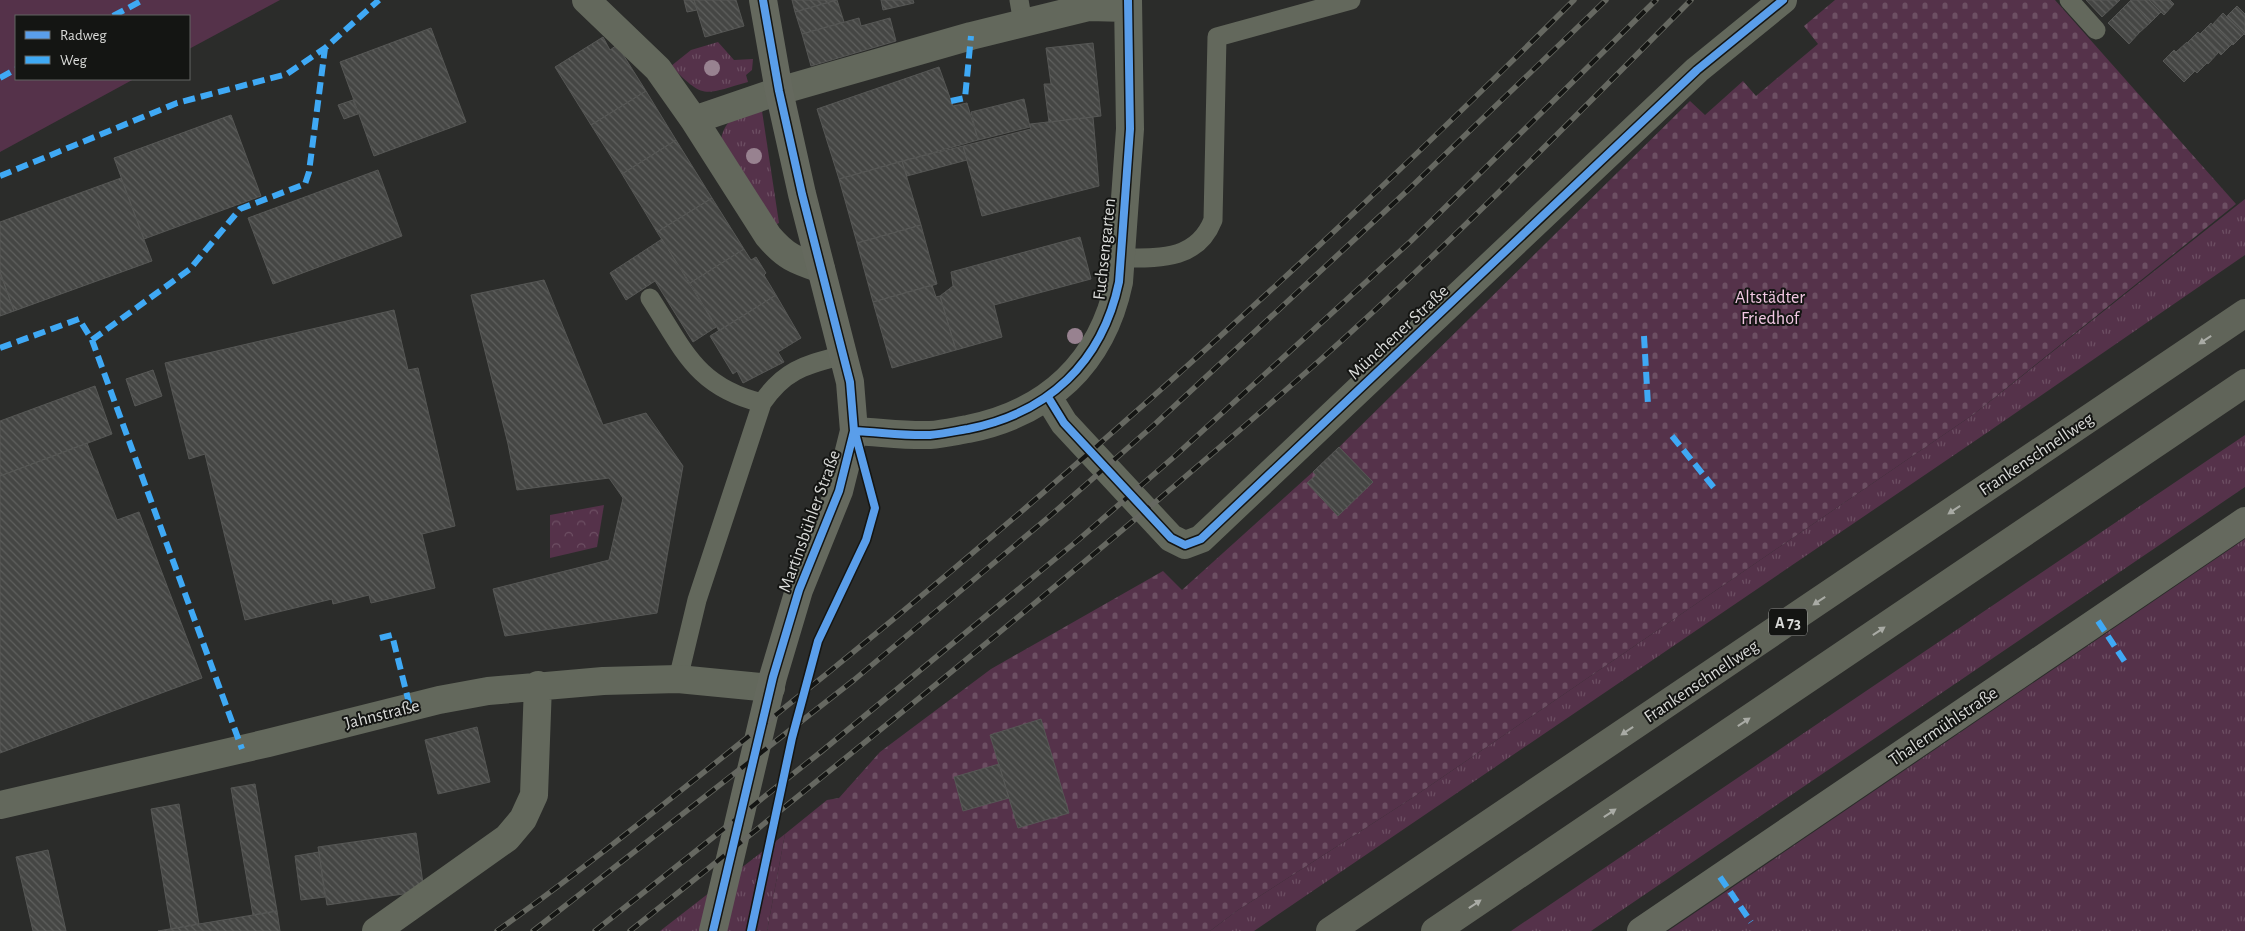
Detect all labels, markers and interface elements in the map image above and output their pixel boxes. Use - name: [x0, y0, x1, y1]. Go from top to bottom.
- legend: [15, 15, 190, 80]
- text: Radweg: [60, 28, 107, 43]
- text: Weg: [60, 53, 88, 68]
- street label: Fuchsengarten: [1091, 197, 1119, 301]
- street label: Münchener Straße: [1345, 282, 1452, 383]
- park label: Altstädter Friedhof: [1735, 289, 1805, 328]
- one-way arrow: [2198, 336, 2211, 345]
- street label: Frankenschnellweg: [1976, 410, 2097, 500]
- street label: Martinsbühler Straße: [776, 448, 844, 595]
- one-way arrow: [1947, 505, 1961, 515]
- one-way arrow: [1813, 596, 1826, 606]
- road number: A 73: [1769, 608, 1807, 636]
- one-way arrow: [1872, 626, 1886, 635]
- street label: Frankenschnellweg: [1641, 637, 1762, 727]
- street label: Thalermühlstraße: [1886, 684, 2001, 770]
- street label: Jahnstraße: [343, 697, 422, 733]
- one-way arrow: [1738, 717, 1751, 726]
- one-way arrow: [1620, 726, 1633, 736]
- one-way arrow: [1603, 808, 1617, 818]
- one-way arrow: [1468, 899, 1482, 909]

